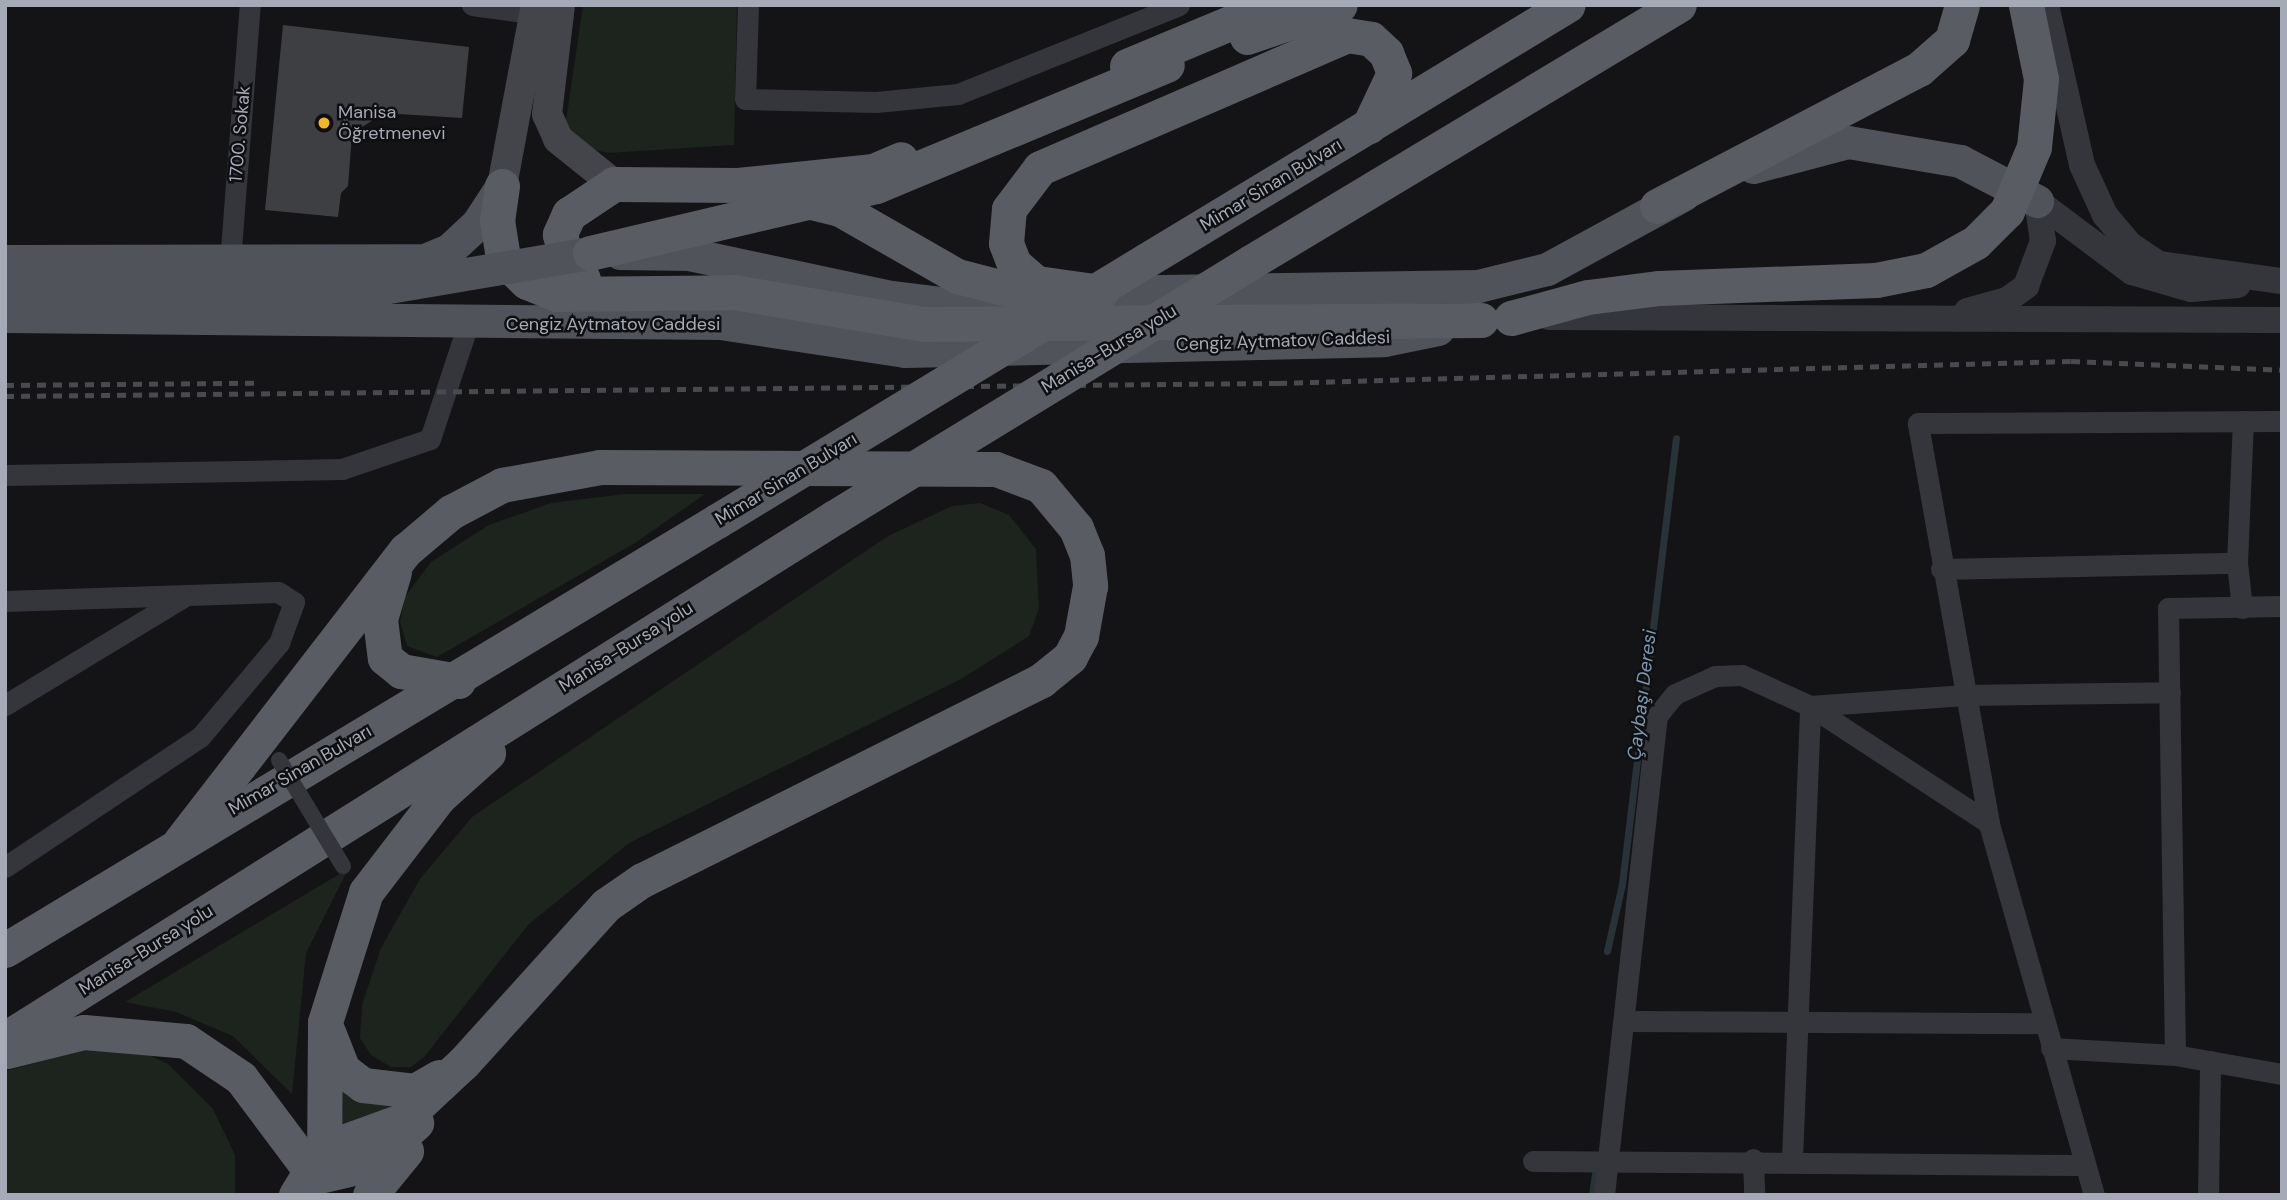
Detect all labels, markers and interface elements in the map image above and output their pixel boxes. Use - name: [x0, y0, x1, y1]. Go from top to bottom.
- street label: 1700. Sokak: [225, 85, 255, 183]
- place label: Manisa Öğretmenevi: [338, 102, 446, 144]
- marker: Manisa Öğretmenevi: [316, 115, 332, 131]
- street label: Mimar Sinan Bulvarı: [1196, 134, 1346, 236]
- street label: Manisa-Bursa yolu: [1038, 300, 1180, 398]
- street label: Cengiz Aytmatov Caddesi: [506, 313, 720, 335]
- street label: Cengiz Aytmatov Caddesi: [1175, 326, 1391, 356]
- street label: Mimar Sinan Bulvarı: [711, 428, 861, 530]
- street label: Manisa-Bursa yolu: [555, 597, 697, 697]
- water label: Çaybaşı Deresi: [1623, 628, 1661, 762]
- street label: Mimar Sinan Bulvarı: [225, 720, 375, 820]
- street label: Manisa-Bursa yolu: [75, 900, 217, 1000]

